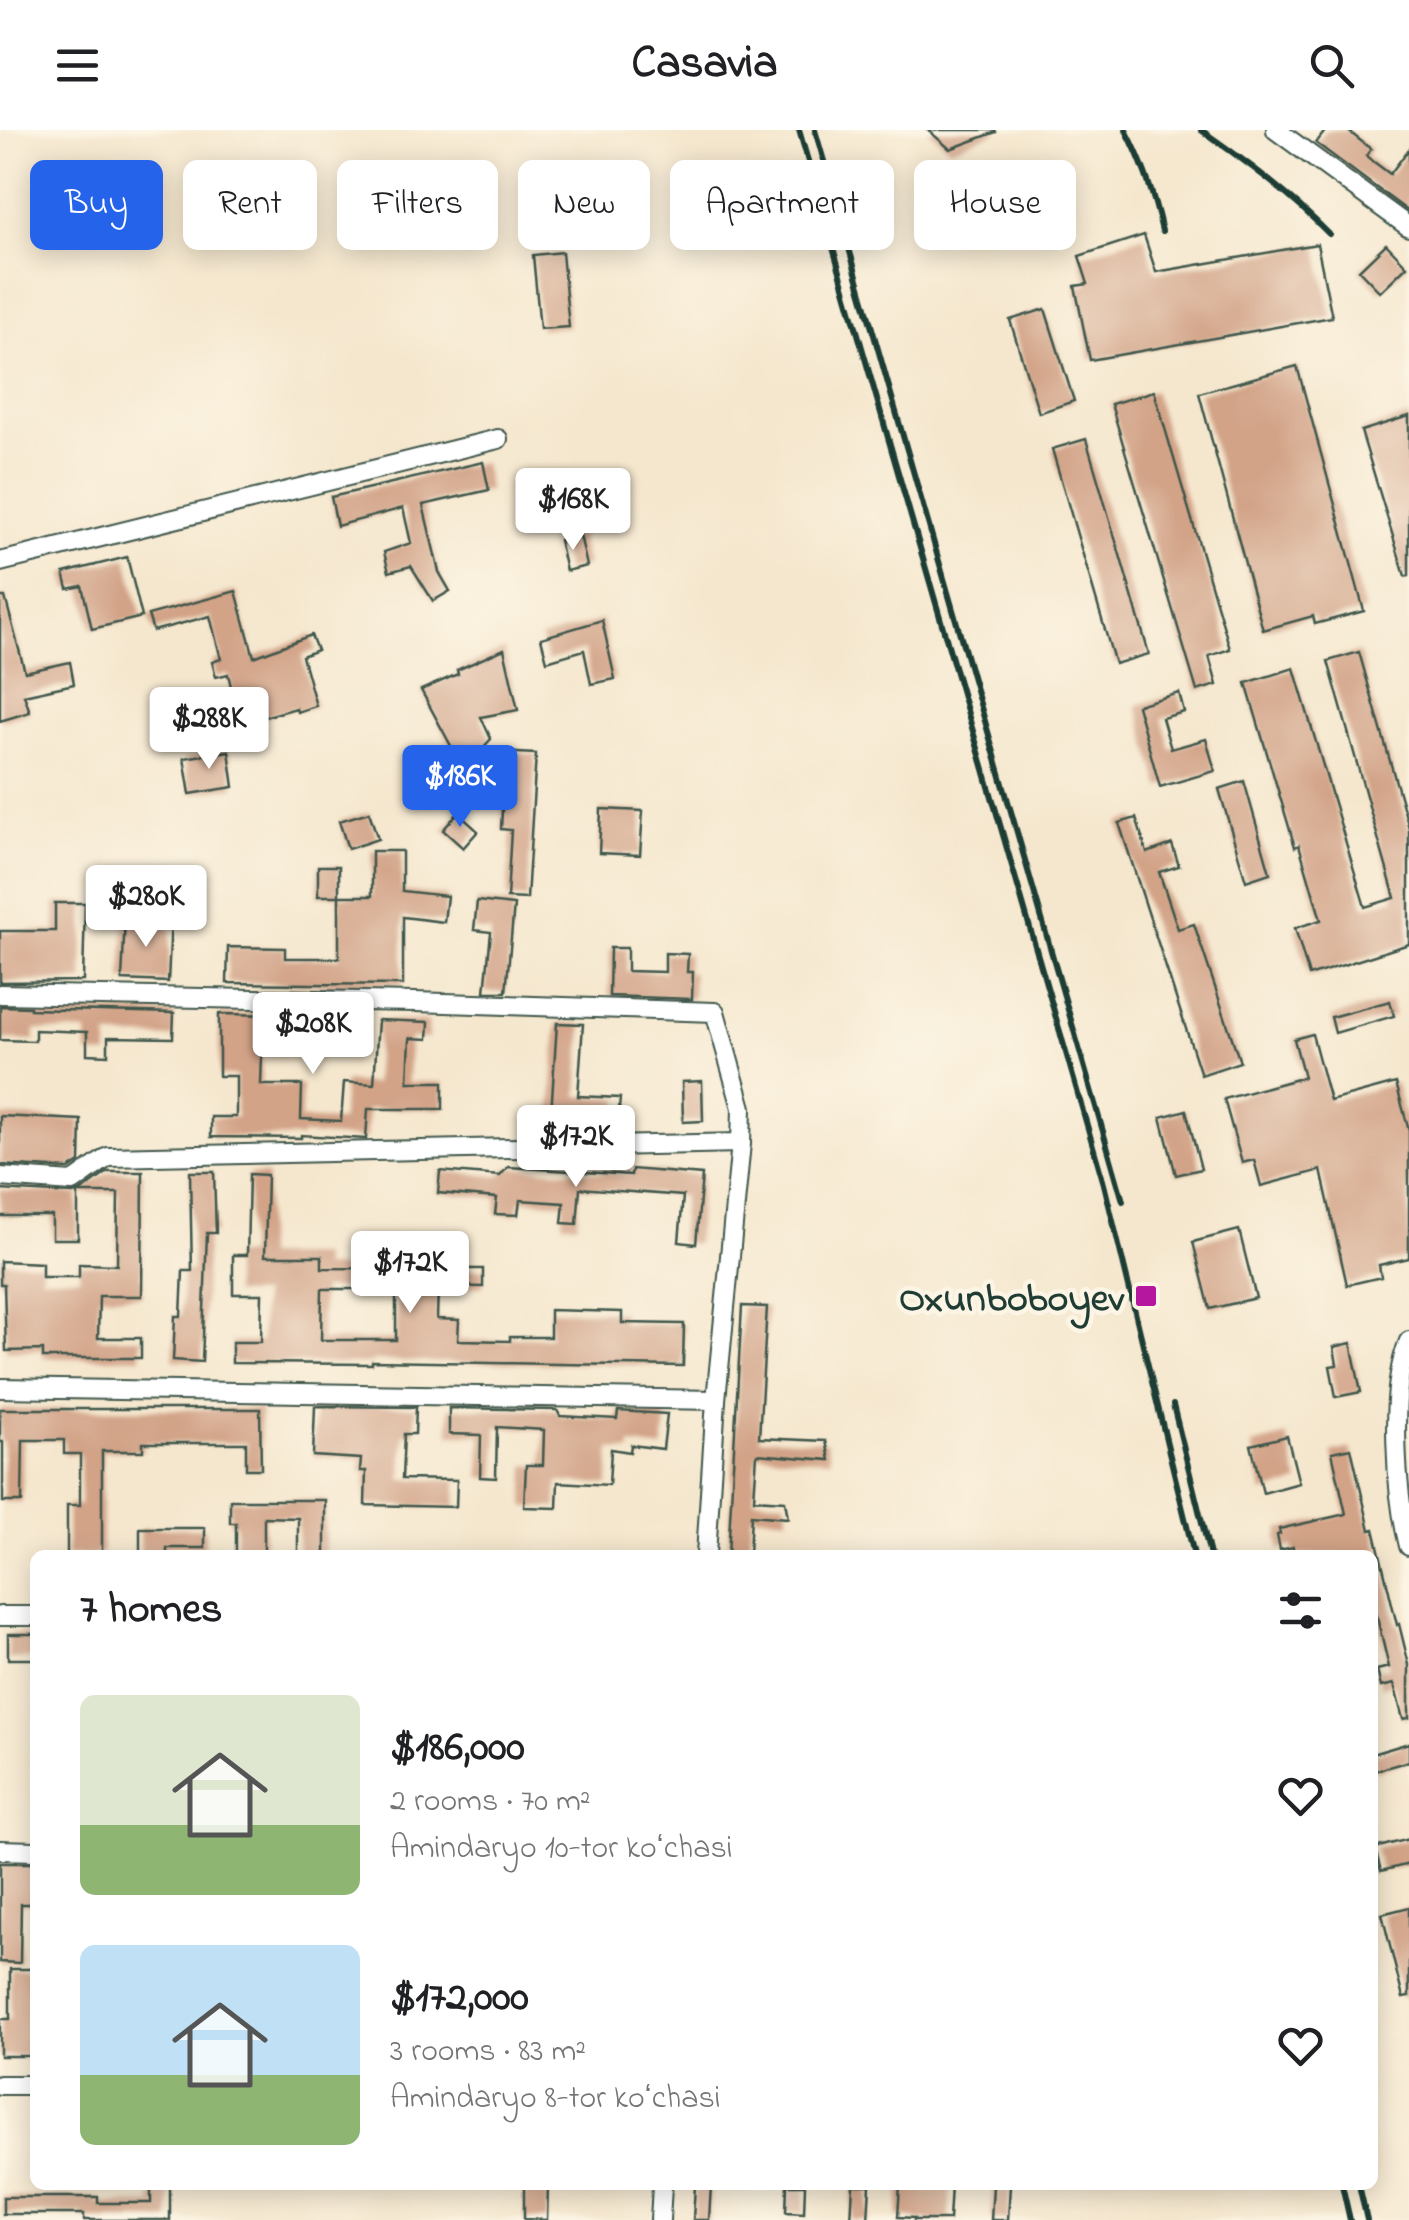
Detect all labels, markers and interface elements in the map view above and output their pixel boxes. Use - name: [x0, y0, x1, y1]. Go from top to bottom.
- text: Casavia: [632, 32, 777, 98]
- icon: menu: [50, 38, 105, 93]
- icon: search: [1304, 38, 1359, 93]
- chip: Buy: [30, 160, 163, 250]
- chip: Rent: [183, 160, 317, 250]
- chip: Filters: [337, 160, 498, 250]
- chip: New: [518, 160, 650, 250]
- chip: Apartment: [670, 160, 894, 250]
- chip: House: [914, 160, 1076, 250]
- pin: $168K: [503, 468, 643, 553]
- text: $168K: [537, 477, 609, 524]
- pin: $288K: [139, 687, 279, 772]
- text: $288K: [172, 696, 246, 743]
- pin: $186K: [390, 745, 530, 830]
- text: $186K: [424, 754, 496, 801]
- pin: $280K: [76, 865, 216, 950]
- text: $280K: [108, 874, 184, 921]
- pin: $208K: [243, 992, 383, 1077]
- text: $208K: [275, 1001, 351, 1048]
- pin: $172K: [506, 1105, 646, 1190]
- text: $172K: [539, 1114, 613, 1161]
- pin: $172K: [340, 1231, 480, 1316]
- text: $172K: [373, 1240, 447, 1287]
- place label: Oxunboboyev: [899, 1271, 1126, 1330]
- marker: Oxunboboyev: [1133, 1283, 1159, 1309]
- text: 7 homes: [80, 1580, 222, 1641]
- icon: filters: [1273, 1583, 1328, 1638]
- text: $186,000: [390, 1718, 525, 1779]
- icon: home: [160, 1735, 280, 1855]
- icon: heart: [1273, 1768, 1328, 1823]
- text: 2 rooms · 70 m²: [390, 1779, 590, 1826]
- text: Amindaryo 10-tor koʻchasi: [390, 1826, 732, 1873]
- text: $172,000: [390, 1968, 529, 2029]
- icon: home: [160, 1985, 280, 2105]
- icon: heart: [1273, 2018, 1328, 2073]
- text: 3 rooms · 83 m²: [390, 2029, 586, 2076]
- text: Amindaryo 8-tor koʻchasi: [390, 2076, 720, 2123]

